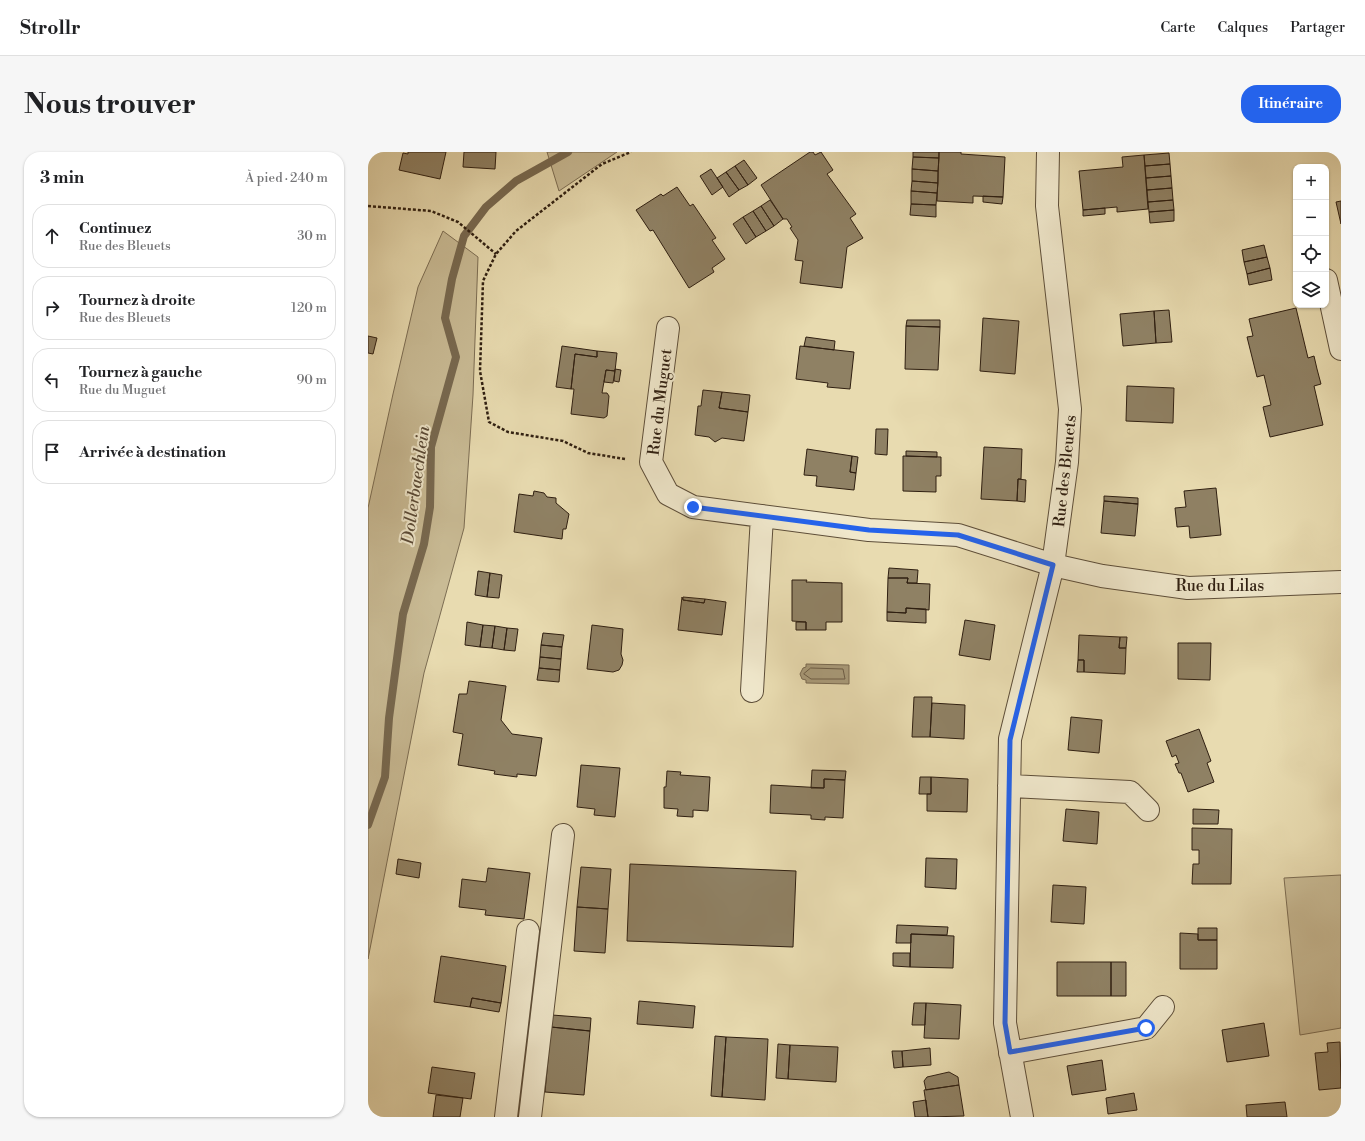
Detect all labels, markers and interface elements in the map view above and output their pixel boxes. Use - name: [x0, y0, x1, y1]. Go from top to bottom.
- text: Strollr: [20, 16, 81, 40]
- text: Carte: [1160, 19, 1195, 37]
- text: Calques: [1217, 19, 1268, 37]
- text: Partager: [1290, 19, 1345, 37]
- button: Itinéraire: [1241, 85, 1341, 123]
- text: Nous trouver: [24, 87, 196, 122]
- map controls: [1293, 164, 1329, 308]
- button: +: [1293, 164, 1329, 200]
- text: 3 min: [40, 167, 84, 189]
- text: À pied · 240 m: [245, 170, 328, 186]
- button: −: [1293, 200, 1329, 236]
- text: Continuez: [79, 219, 151, 238]
- icon: ahead: [41, 225, 63, 247]
- text: 30 m: [297, 228, 327, 244]
- button: locate: [1293, 236, 1329, 272]
- text: Rue des Bleuets: [79, 238, 171, 254]
- button: layers: [1293, 272, 1329, 308]
- text: Tournez à droite: [79, 291, 195, 310]
- icon: right: [41, 297, 63, 319]
- text: 120 m: [291, 300, 327, 316]
- text: Rue des Bleuets: [79, 310, 171, 326]
- street label: Rue du Muguet: [644, 347, 677, 457]
- text: Tournez à gauche: [79, 363, 202, 382]
- icon: left: [41, 369, 63, 391]
- text: 90 m: [296, 372, 327, 388]
- text: Rue du Muguet: [79, 382, 166, 398]
- street label: Rue des Bleuets: [1049, 414, 1081, 528]
- water label: Dollerbaechlein: [397, 424, 435, 547]
- icon: arrive: [41, 441, 63, 463]
- text: Arrivée à destination: [79, 443, 226, 462]
- route end: [684, 498, 702, 516]
- street label: Rue du Lilas: [1176, 576, 1264, 596]
- route start: [1137, 1019, 1155, 1037]

